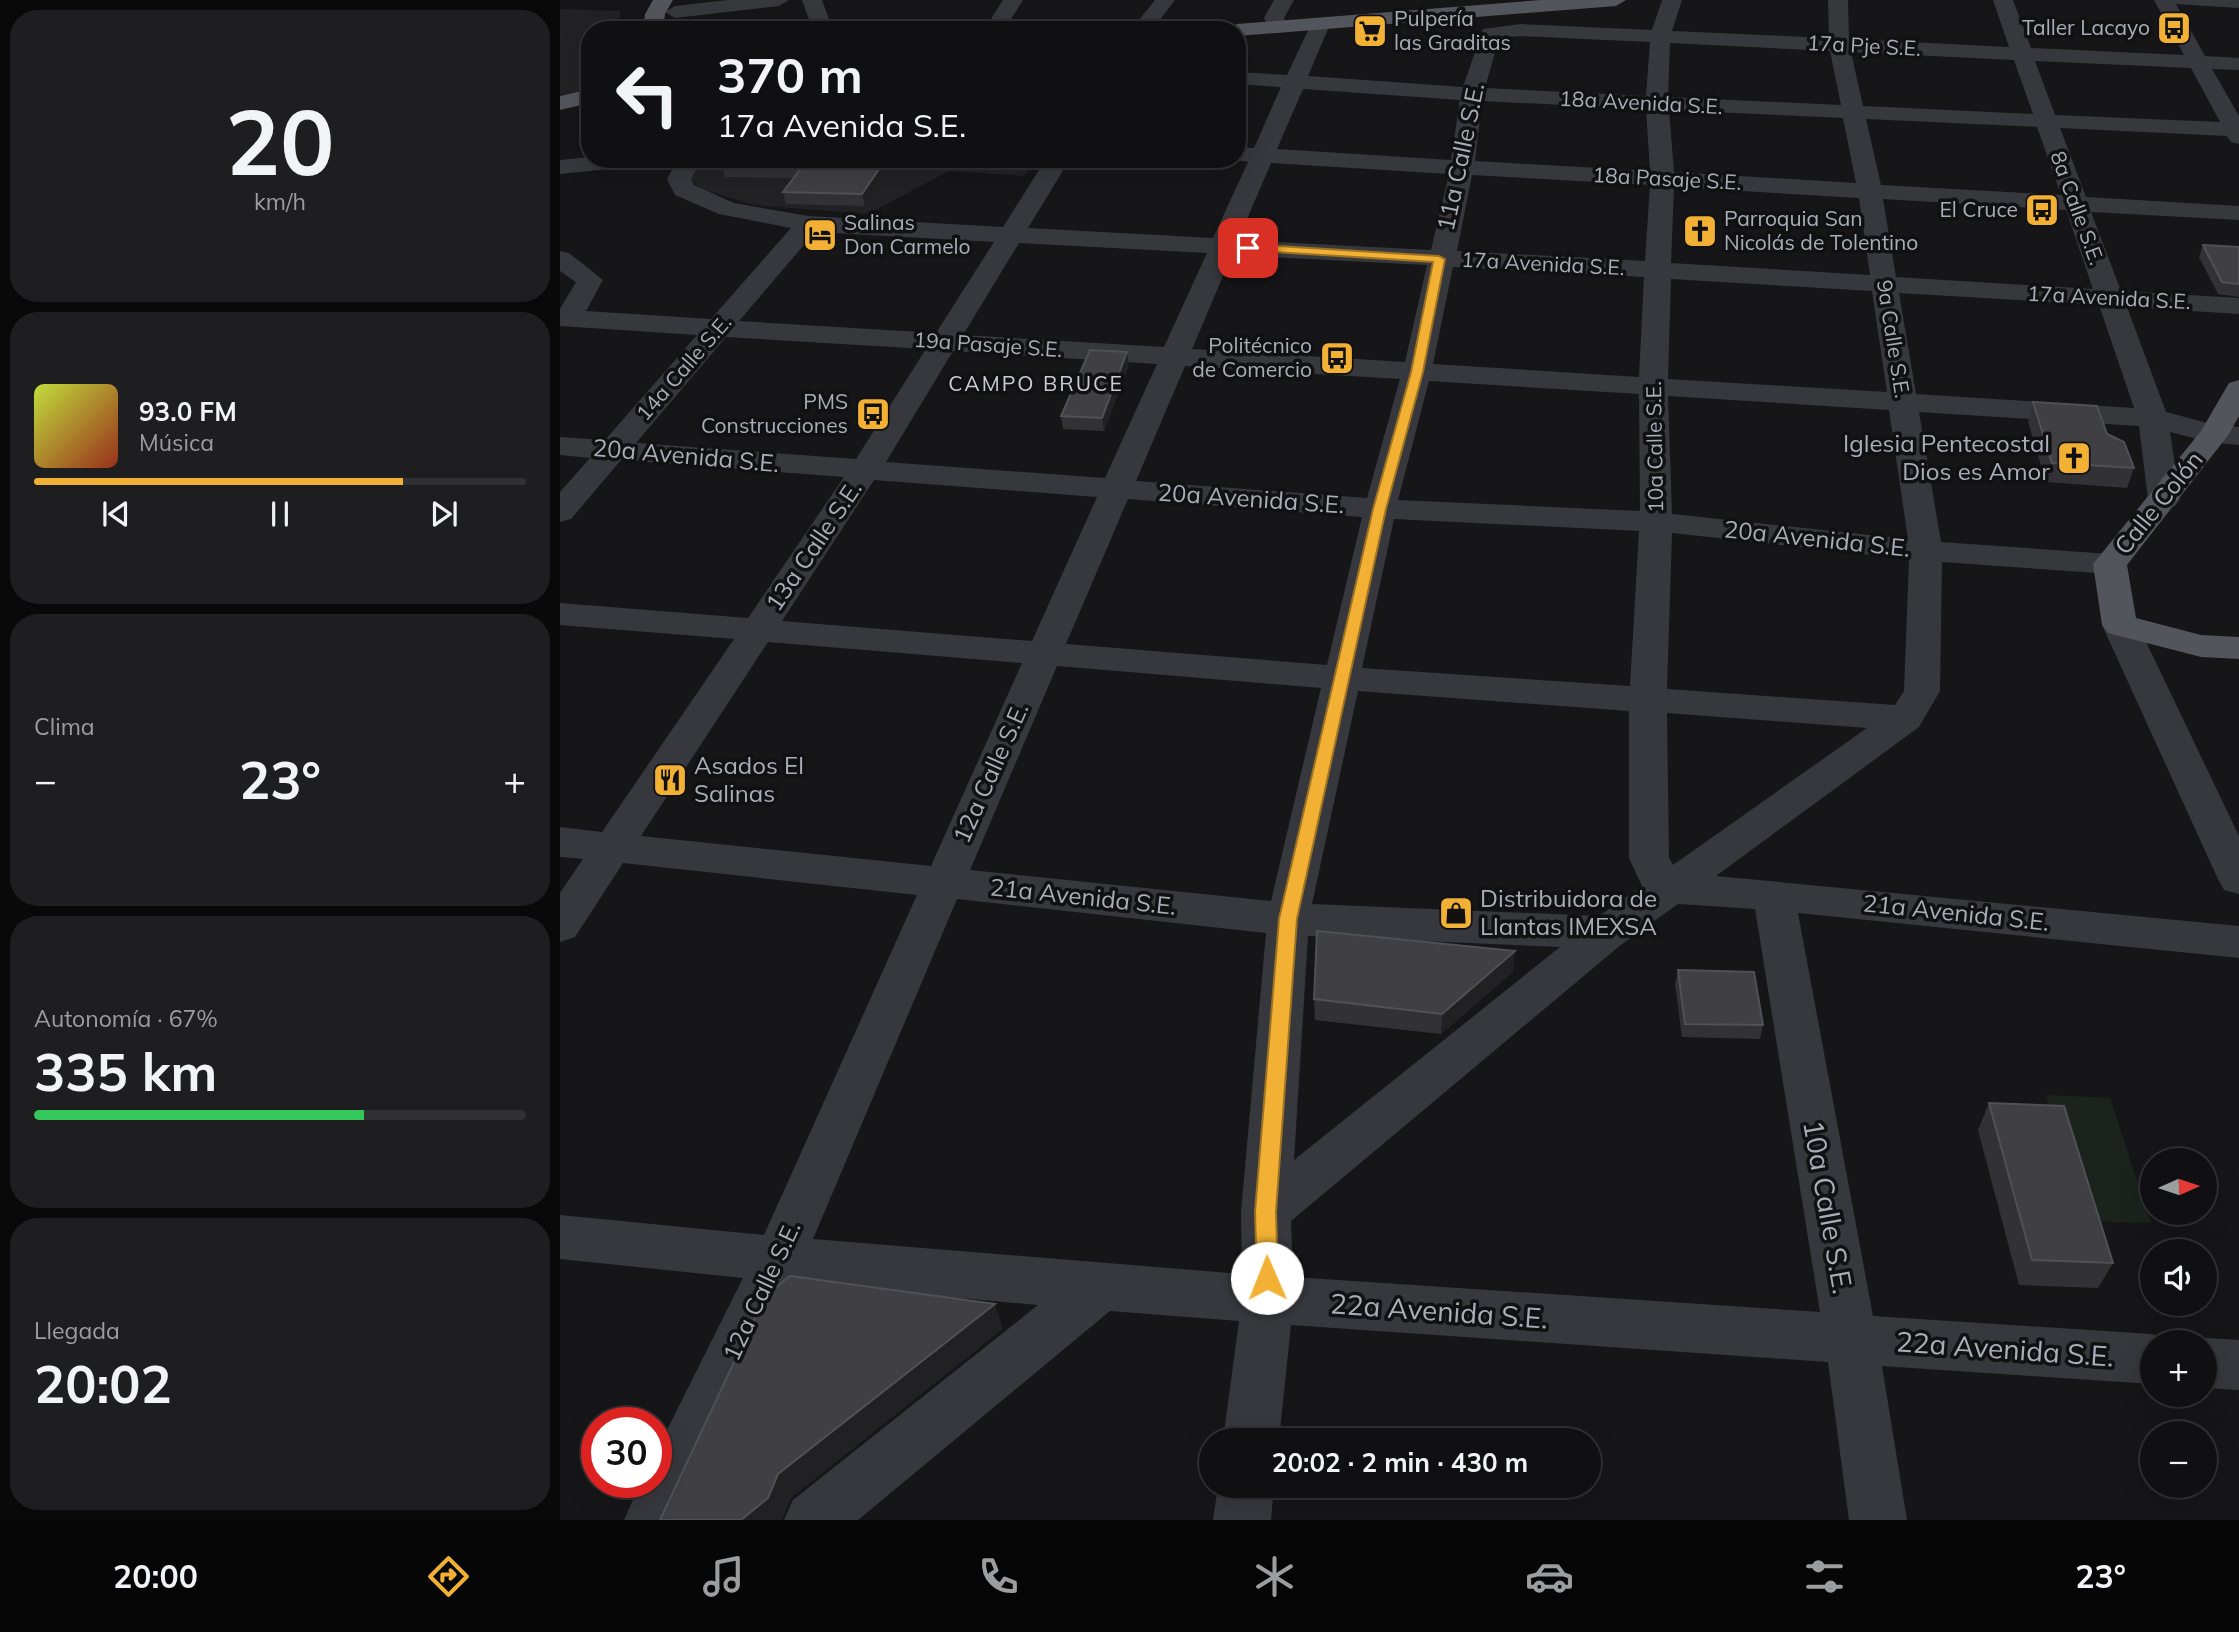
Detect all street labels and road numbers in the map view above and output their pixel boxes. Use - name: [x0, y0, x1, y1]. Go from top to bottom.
- street label: 17a Pje S.E.: [1807, 29, 1922, 61]
- street label: 11a Calle S.E.: [1430, 80, 1490, 234]
- street label: 18a Avenida S.E.: [1559, 85, 1723, 119]
- street label: 8a Calle S.E.: [2045, 147, 2111, 268]
- street label: 18a Pasaje S.E.: [1592, 161, 1742, 195]
- street label: 17a Avenida S.E.: [1461, 246, 1625, 280]
- street label: 9a Calle S.E.: [1872, 278, 1916, 400]
- street label: 17a Avenida S.E.: [2027, 280, 2191, 314]
- street label: 14a Calle S.E.: [630, 309, 736, 426]
- street label: 19a Pasaje S.E.: [913, 326, 1063, 362]
- street label: 10a Calle S.E.: [1640, 381, 1668, 513]
- street label: 20a Avenida S.E.: [592, 432, 781, 478]
- street label: Calle Colón: [2108, 445, 2209, 560]
- street label: 13a Calle S.E.: [759, 475, 868, 616]
- street label: 20a Avenida S.E.: [1157, 477, 1345, 519]
- street label: 20a Avenida S.E.: [1723, 513, 1912, 563]
- street label: 12a Calle S.E.: [946, 698, 1034, 848]
- street label: 21a Avenida S.E.: [989, 871, 1178, 921]
- street label: 21a Avenida S.E.: [1862, 887, 2051, 937]
- street label: 10a Calle S.E.: [1796, 1117, 1861, 1296]
- street label: 12a Calle S.E.: [716, 1216, 807, 1365]
- street label: 22a Avenida S.E.: [1329, 1285, 1549, 1336]
- street label: 22a Avenida S.E.: [1895, 1323, 2115, 1374]

